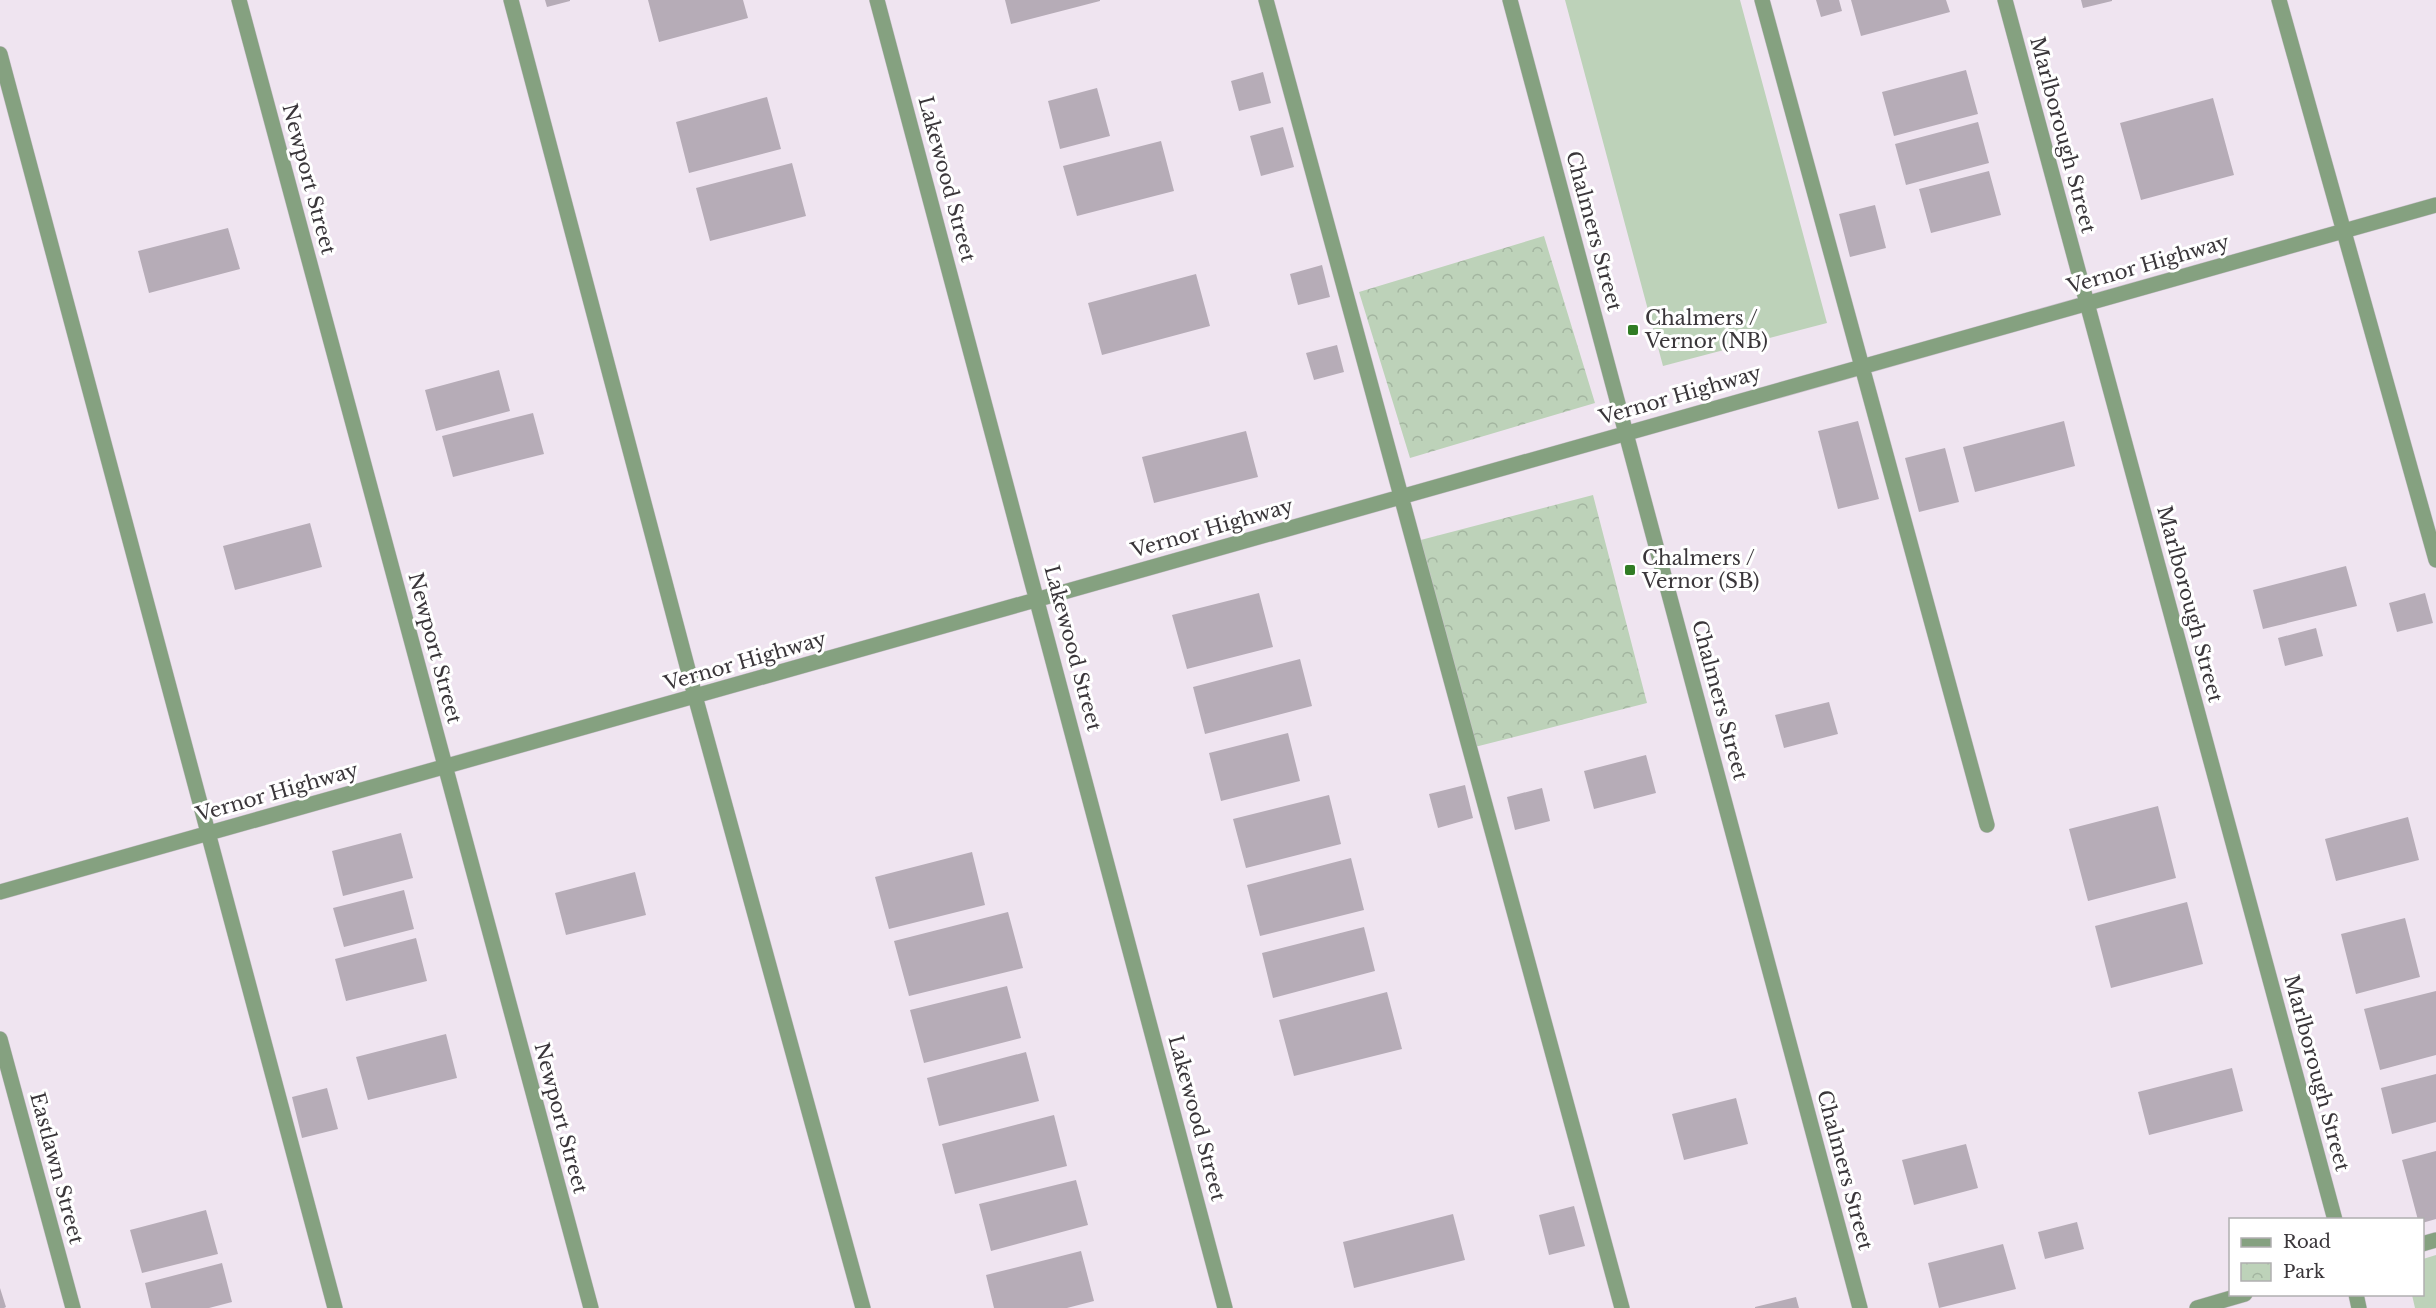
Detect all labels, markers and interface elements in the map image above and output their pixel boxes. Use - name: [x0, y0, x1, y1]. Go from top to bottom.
- street label: Marlborough Street: [2025, 34, 2101, 236]
- street label: Lakewood Street: [913, 93, 981, 265]
- street label: Newport Street: [277, 101, 341, 258]
- street label: Chalmers Street: [1561, 148, 1627, 314]
- street label: Vernor Highway: [2063, 229, 2232, 299]
- place label: Chalmers / Vernor (NB): [1644, 306, 1768, 353]
- marker: Chalmers / Vernor (NB): [1626, 323, 1640, 337]
- street label: Vernor Highway: [1595, 360, 1764, 430]
- street label: Vernor Highway: [1127, 493, 1296, 563]
- street label: Marlborough Street: [2152, 503, 2228, 705]
- place label: Chalmers / Vernor (SB): [1641, 546, 1759, 593]
- street label: Lakewood Street: [1039, 562, 1107, 734]
- marker: Chalmers / Vernor (SB): [1623, 563, 1637, 577]
- street label: Newport Street: [403, 570, 467, 727]
- street label: Chalmers Street: [1687, 617, 1753, 783]
- street label: Vernor Highway: [660, 626, 829, 696]
- street label: Vernor Highway: [192, 757, 361, 827]
- street label: Marlborough Street: [2279, 972, 2355, 1174]
- street label: Lakewood Street: [1163, 1032, 1231, 1204]
- street label: Newport Street: [529, 1040, 593, 1197]
- street label: Chalmers Street: [1812, 1087, 1878, 1253]
- street label: Eastlawn Street: [25, 1089, 89, 1247]
- legend: [2229, 1218, 2424, 1296]
- text: Road: [2283, 1231, 2331, 1253]
- text: Park: [2283, 1261, 2325, 1283]

